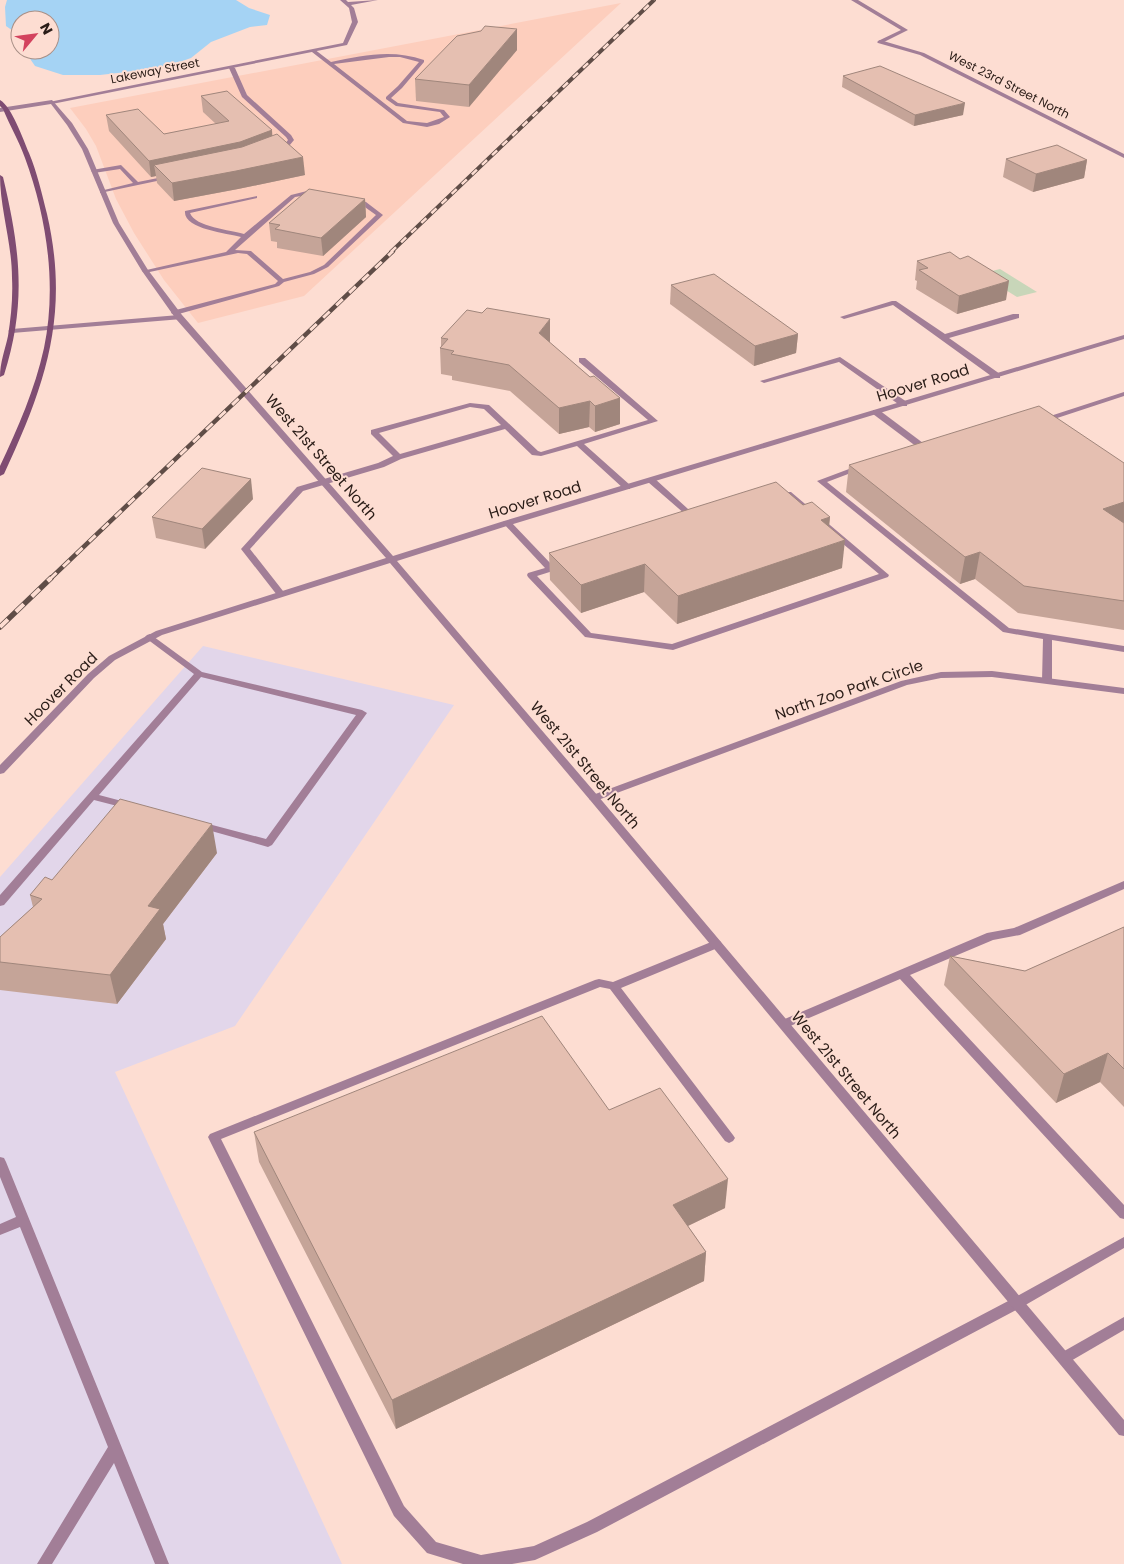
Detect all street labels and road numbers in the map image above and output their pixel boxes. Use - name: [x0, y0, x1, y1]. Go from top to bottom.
- street label: West 23rd Street North: [946, 47, 1073, 122]
- street label: Lakeway Street: [109, 54, 201, 87]
- street label: Hoover Road: [874, 358, 972, 407]
- street label: West 21st Street North: [261, 389, 382, 524]
- street label: Hoover Road: [486, 475, 584, 524]
- street label: Hoover Road: [19, 647, 102, 730]
- street label: North Zoo Park Circle: [772, 654, 926, 725]
- street label: West 21st Street North: [526, 696, 645, 833]
- street label: West 21st Street North: [787, 1006, 906, 1143]

